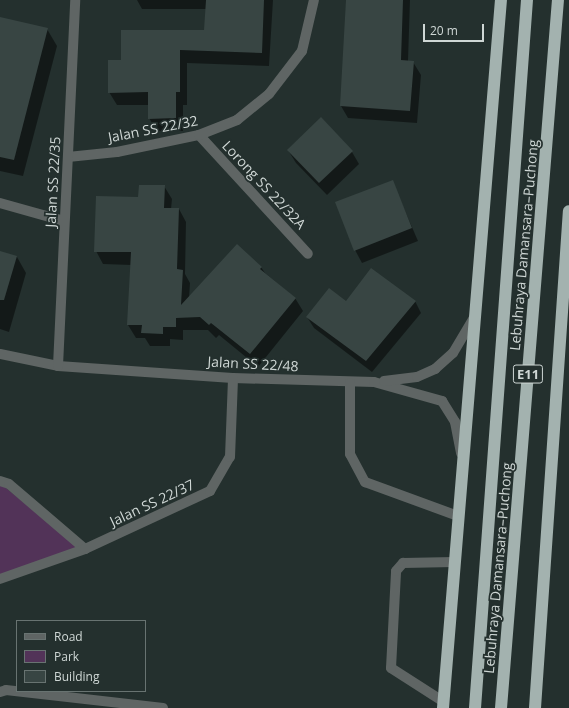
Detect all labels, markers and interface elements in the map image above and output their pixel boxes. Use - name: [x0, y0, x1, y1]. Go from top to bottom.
- scale bar: [425, 16, 486, 42]
- text: 20 m: [430, 22, 458, 39]
- street label: Jalan SS 22/32: [107, 112, 199, 146]
- street label: Jalan SS 22/35: [42, 136, 64, 228]
- street label: Lorong SS 22/32A: [219, 137, 309, 233]
- street label: Lebuhraya Damansara–Puchong: [506, 139, 542, 351]
- street label: Jalan SS 22/48: [207, 353, 299, 375]
- road number: E11: [512, 363, 544, 385]
- street label: Lebuhraya Damansara–Puchong: [480, 462, 516, 674]
- street label: Jalan SS 22/37: [107, 476, 197, 530]
- legend: [16, 620, 146, 692]
- text: Road: [54, 628, 83, 645]
- text: Park: [54, 648, 79, 665]
- text: Building: [54, 668, 99, 685]

